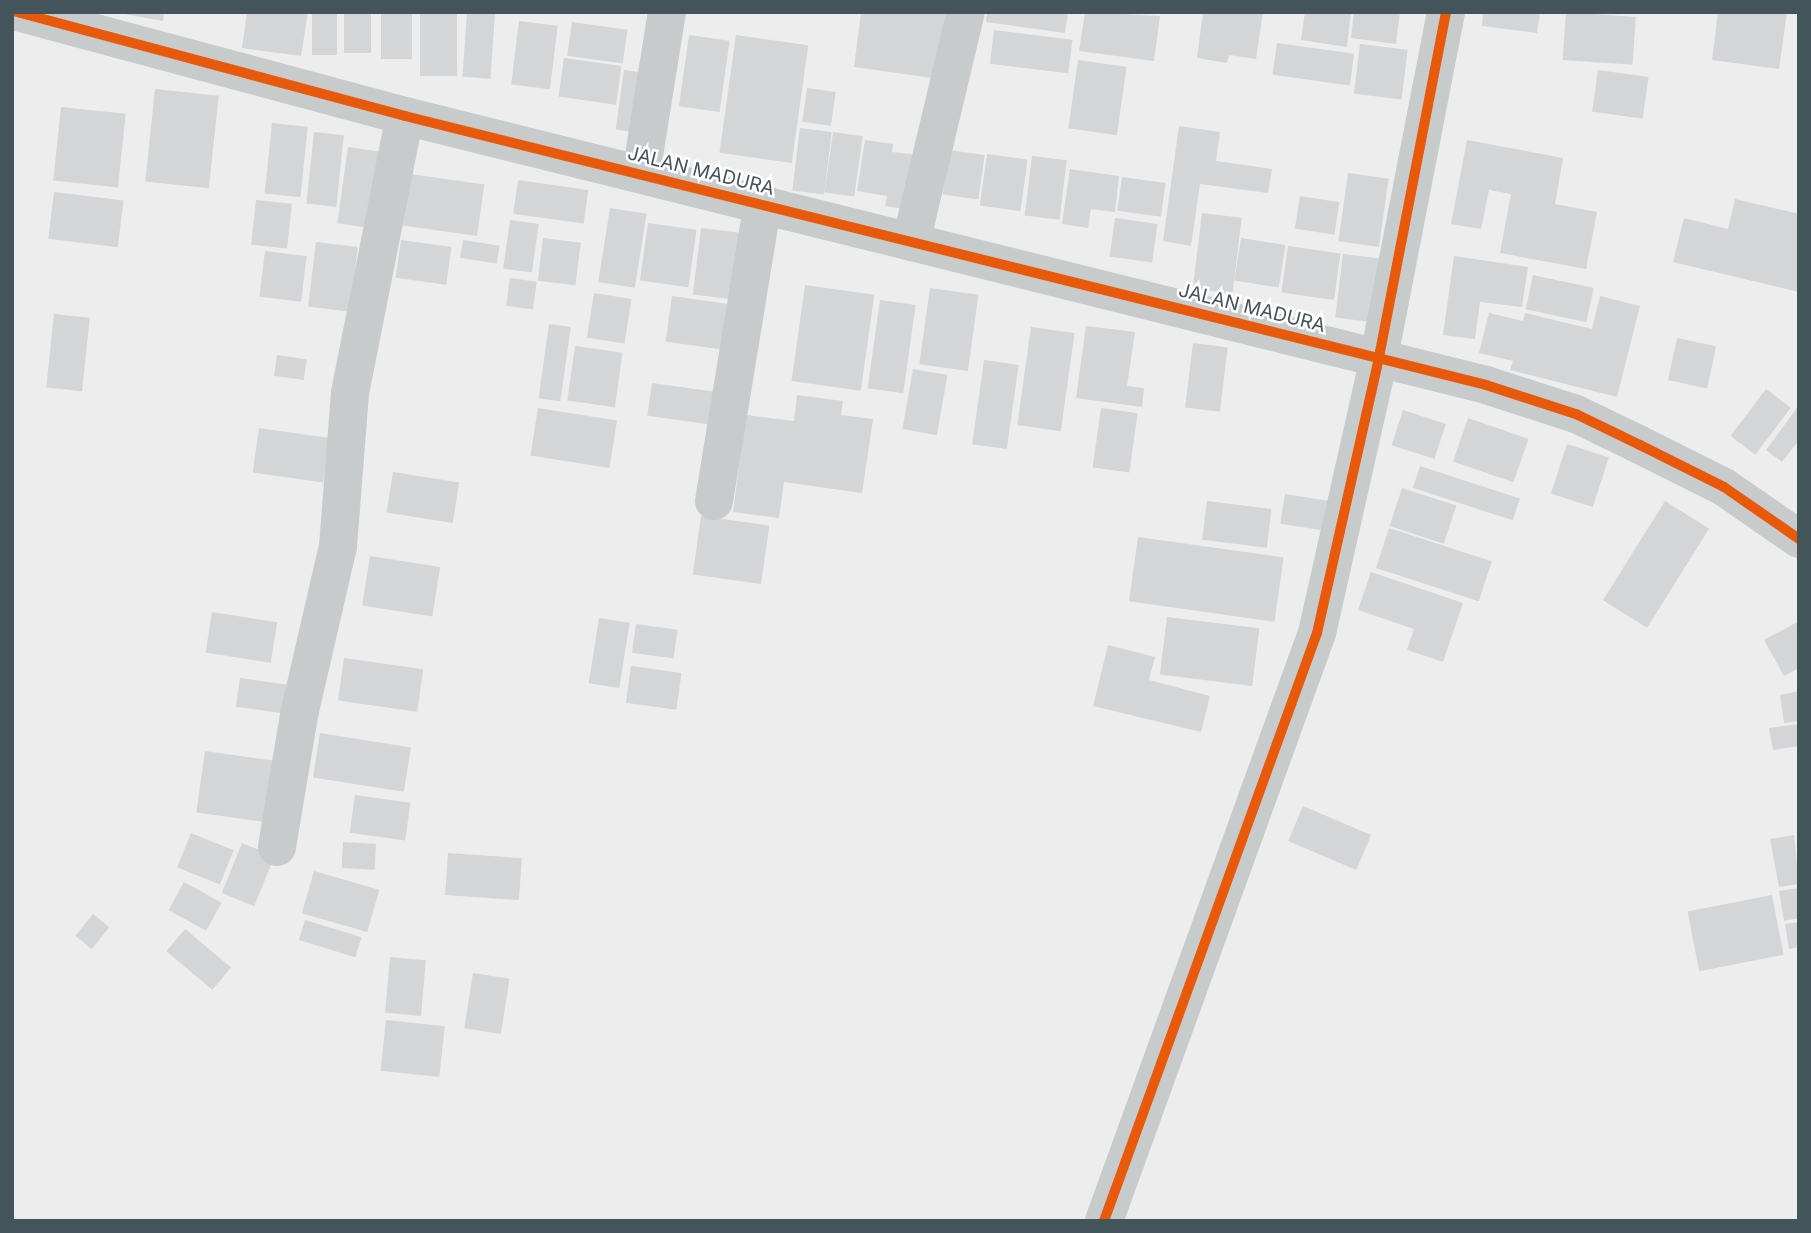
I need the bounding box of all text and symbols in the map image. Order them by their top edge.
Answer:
street label: JALAN MADURA [625,142,777,200]
street label: JALAN MADURA [1176,279,1328,337]

